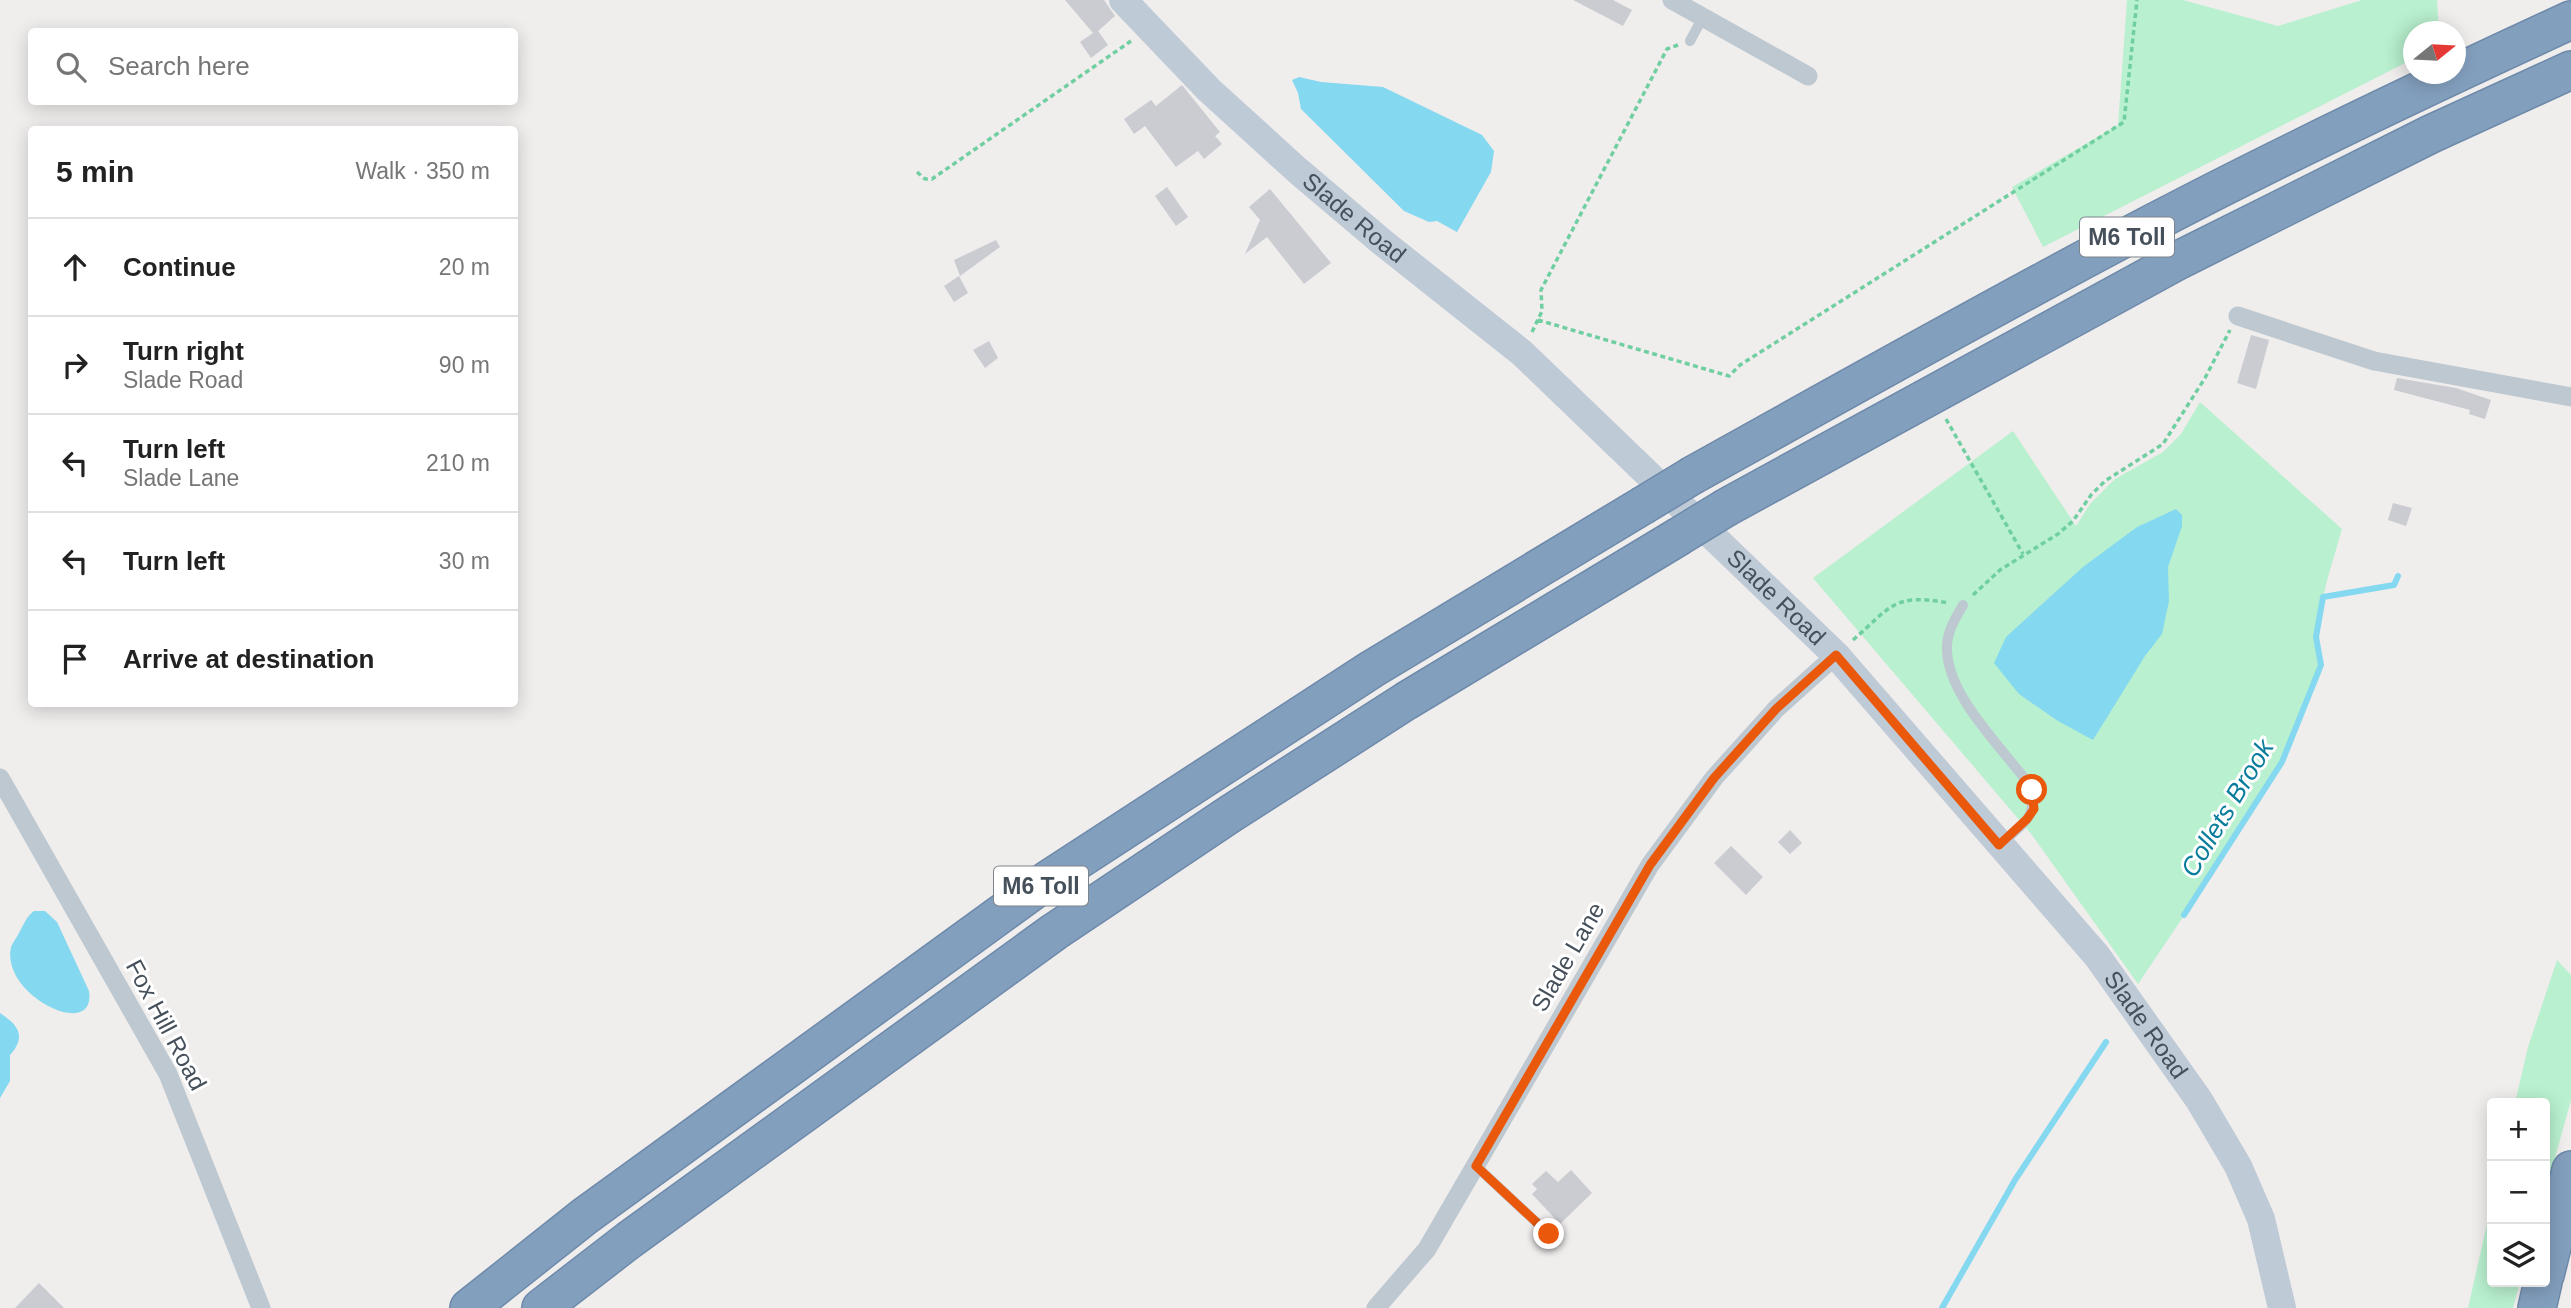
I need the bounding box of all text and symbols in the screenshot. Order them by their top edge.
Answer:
north arrow [2403,21,2466,84]
search box [28,28,518,105]
icon: search [52,48,90,86]
text: Search here [108,51,250,81]
text: 5 min [56,155,134,188]
text: Walk · 350 m [355,158,490,184]
street label: Slade Road [1298,167,1411,268]
road number: M6 Toll [2080,218,2174,256]
icon: ahead [56,248,94,286]
text: Continue [123,252,236,282]
text: 20 m [439,254,490,280]
text: Turn right [123,336,244,366]
icon: right [56,346,94,384]
text: 90 m [439,352,490,378]
text: Slade Road [123,367,243,393]
text: Turn left [123,434,225,464]
icon: left [56,444,94,482]
text: 210 m [426,450,490,476]
text: Slade Lane [123,465,239,491]
icon: left [56,542,94,580]
street label: Slade Road [1722,544,1831,650]
text: Turn left [123,546,225,576]
text: 30 m [439,548,490,574]
icon: arrive [56,640,94,678]
text: Arrive at destination [123,644,374,674]
water label: Collets Brook [2174,732,2281,882]
route start [2016,774,2047,805]
road number: M6 Toll [994,866,1088,906]
street label: Slade Lane [1526,897,1610,1016]
street label: Fox Hill Road [121,955,212,1095]
street label: Slade Road [2099,966,2194,1084]
map controls [2487,1098,2550,1287]
button: + [2487,1098,2550,1161]
button: − [2487,1161,2550,1224]
route end [1533,1218,1564,1249]
button: layers [2487,1224,2550,1287]

